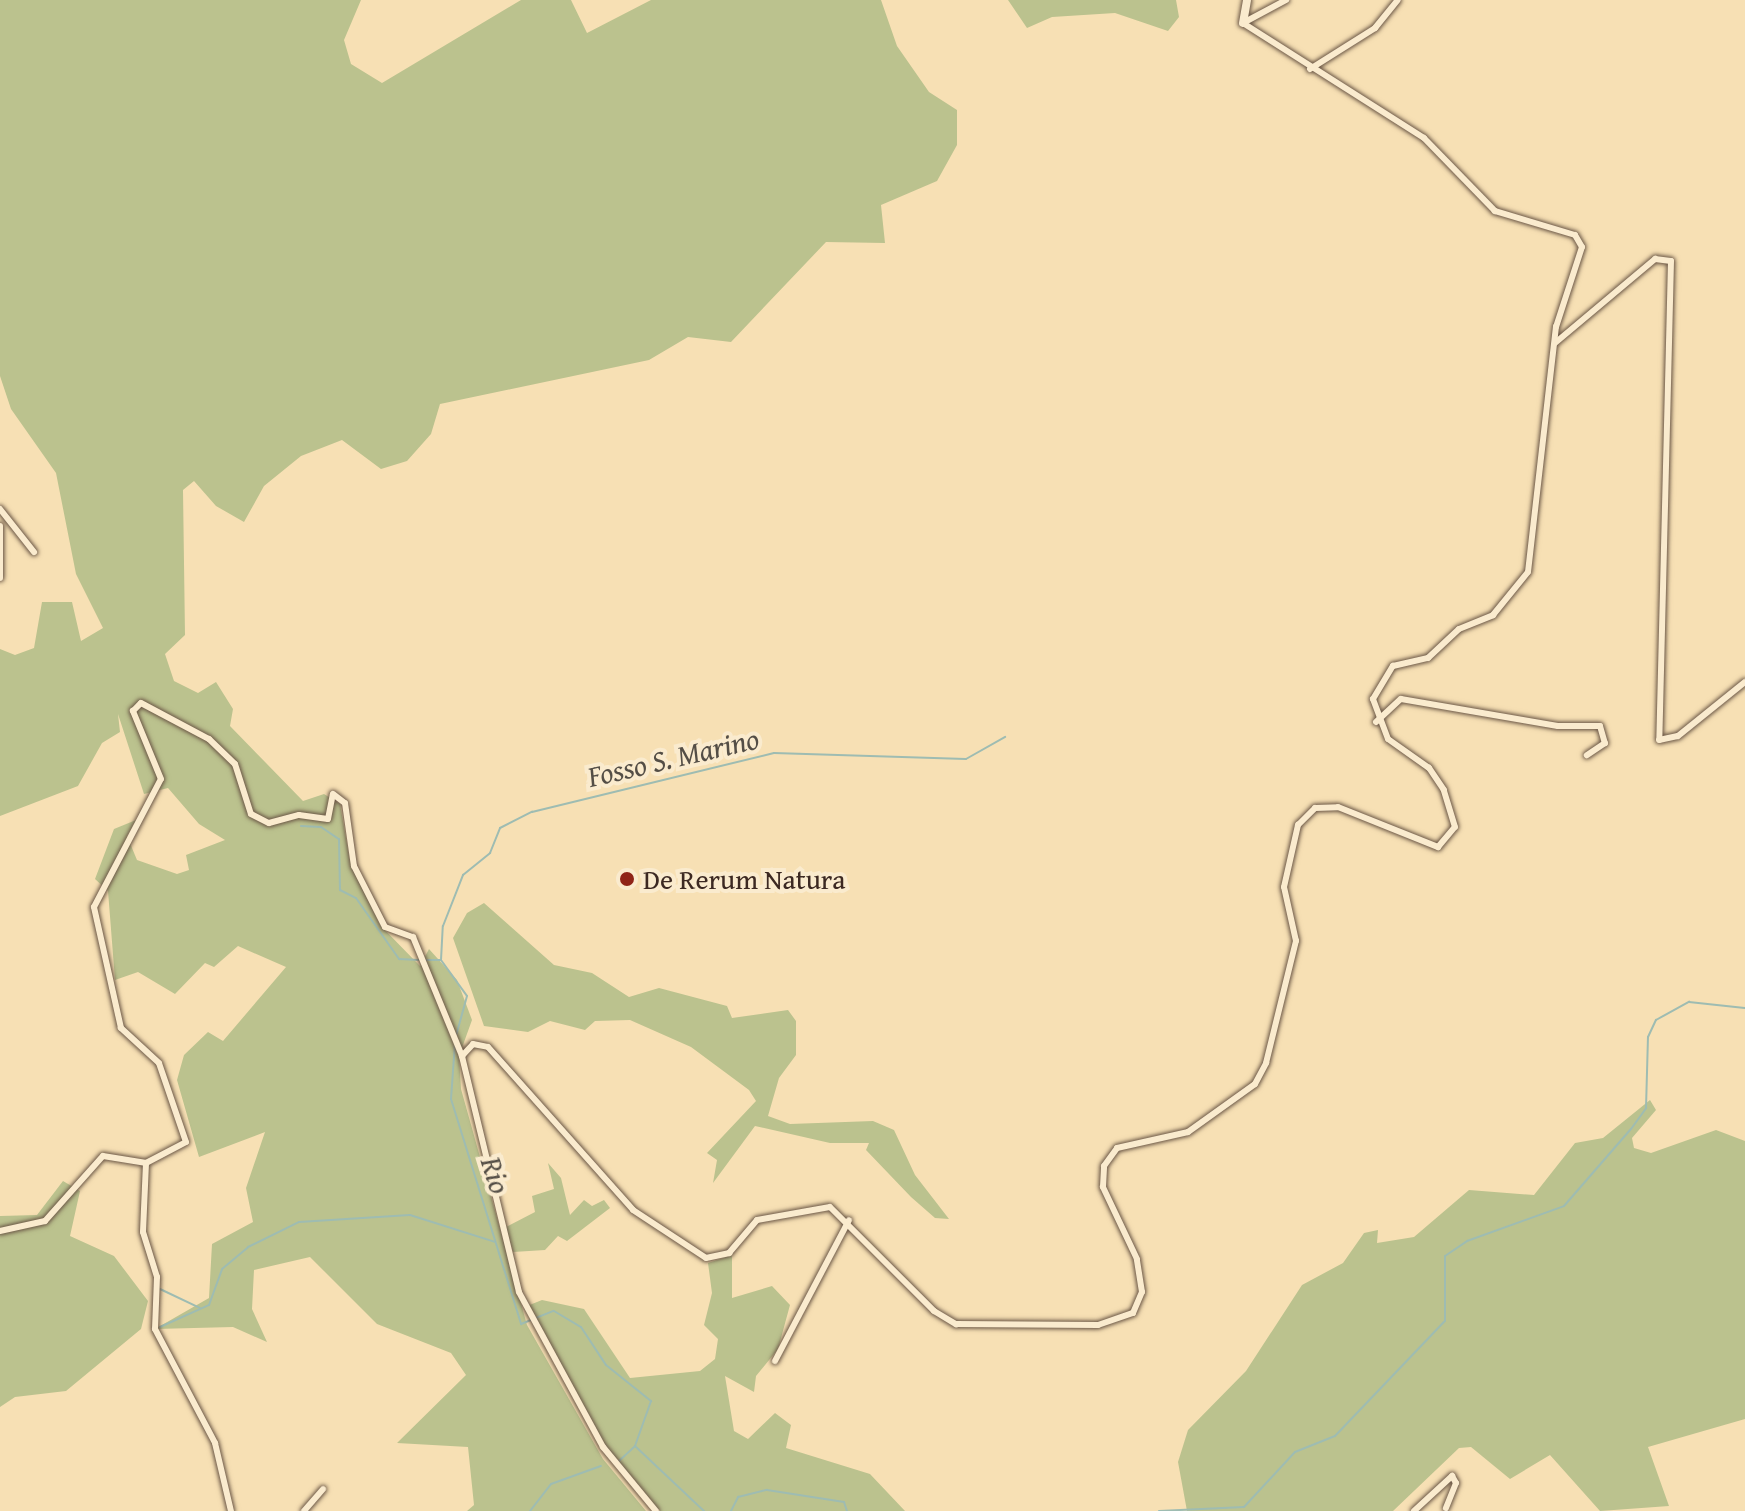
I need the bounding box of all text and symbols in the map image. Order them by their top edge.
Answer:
water label: Fosso S. Marino [584,720,762,794]
place label: De Rerum Natura [643,862,845,896]
marker: De Rerum Natura [618,870,636,888]
water label: Rio [473,1152,519,1198]

